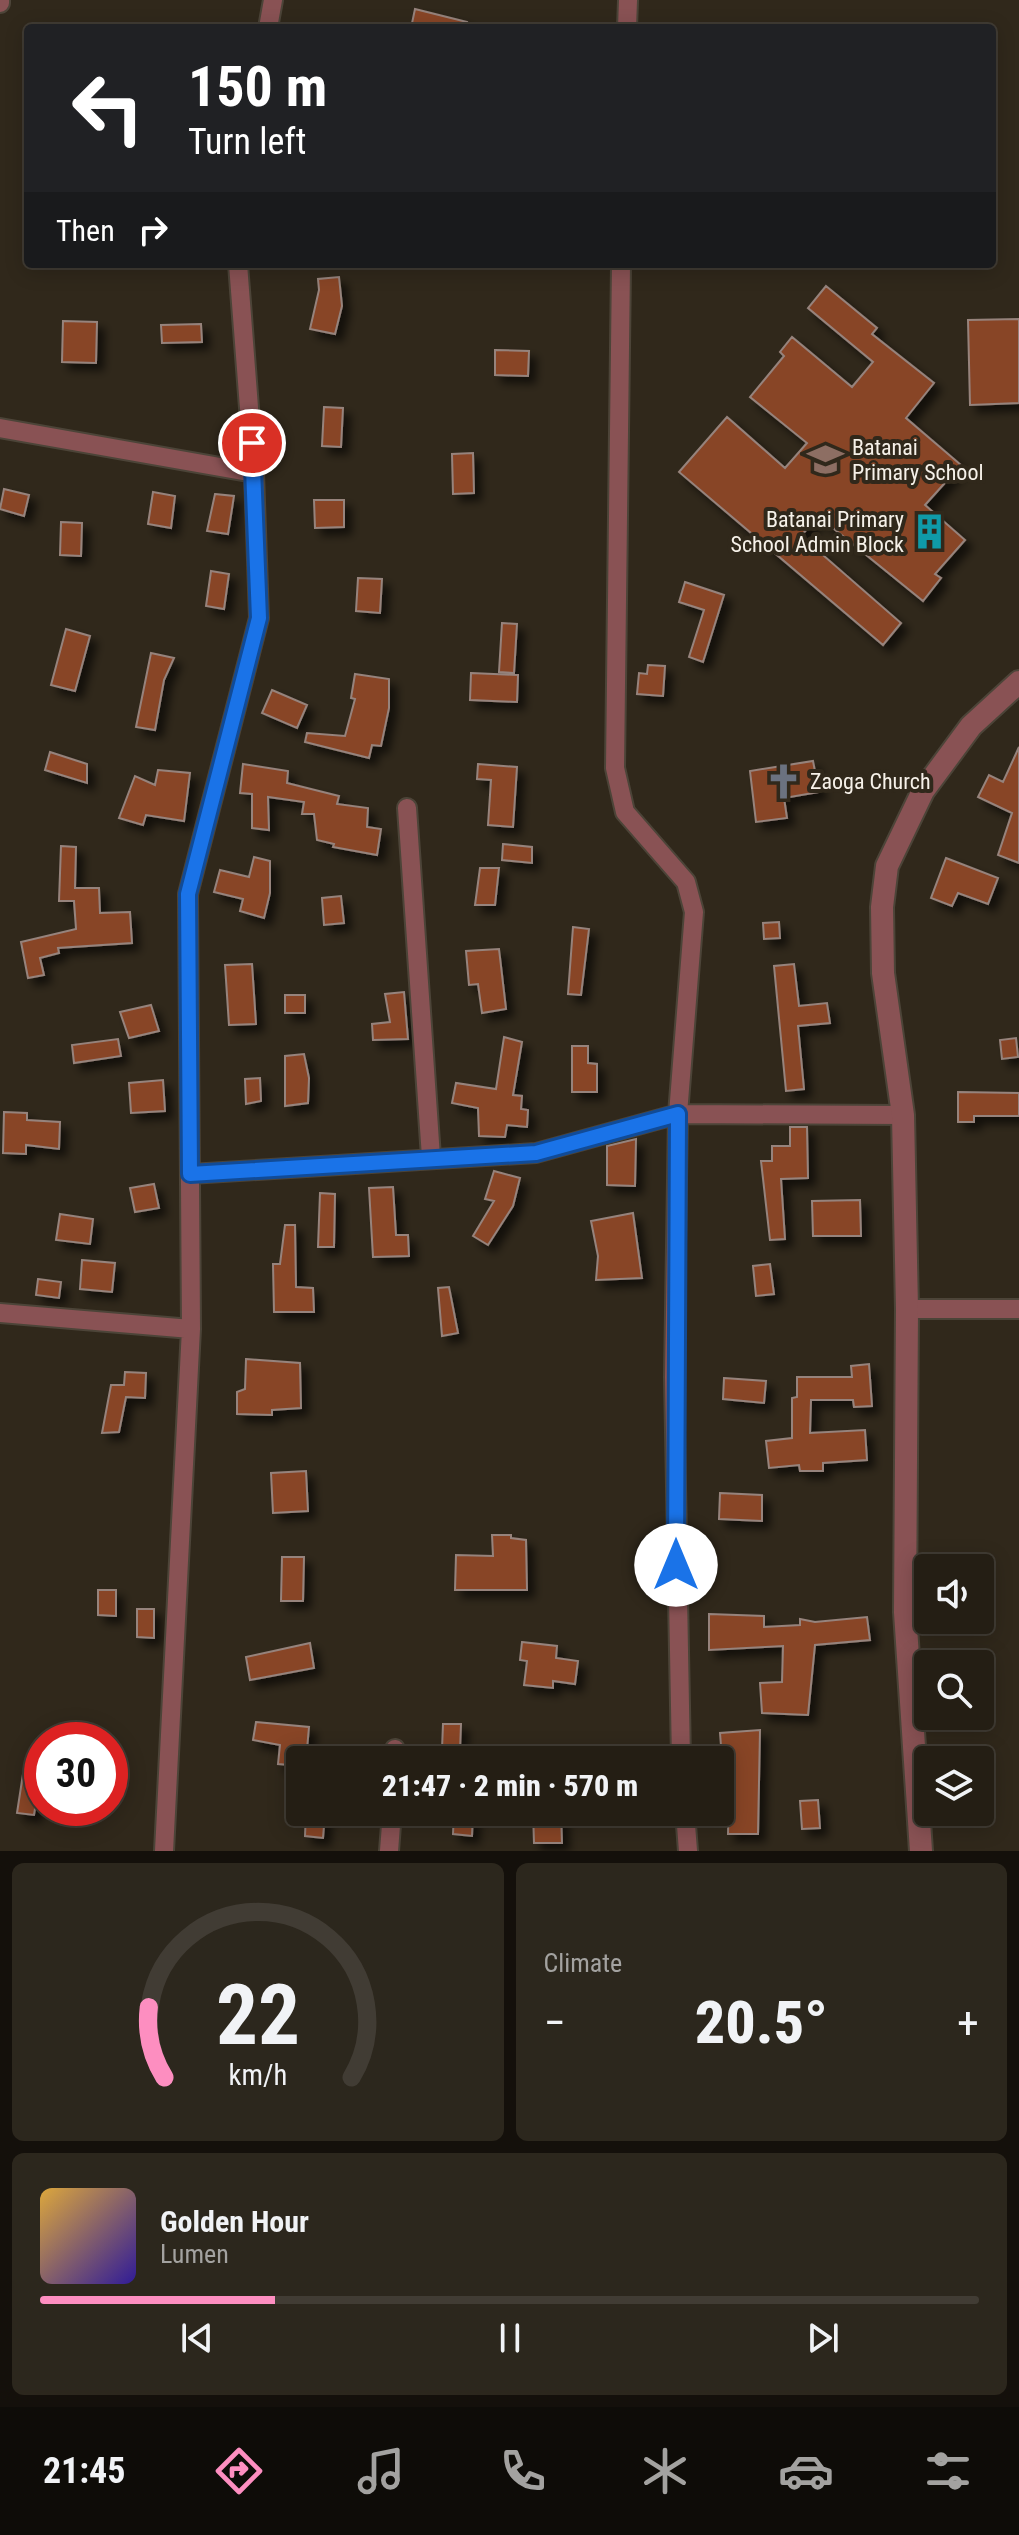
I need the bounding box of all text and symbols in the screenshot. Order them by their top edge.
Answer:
text: 150 m [188,54,327,120]
icon: left [56,56,160,160]
text: Turn left [188,121,306,163]
icon: right [131,208,175,252]
text: Then [56,213,115,248]
pin [218,409,286,477]
icon: arrive [230,421,274,465]
place label: Batanai Primary School [852,435,983,485]
school or university icon: Batanai Primary School [807,441,845,479]
place label: Batanai Primary School Admin Block [731,507,904,557]
building icon: Batanai Primary School Admin Block [911,513,949,551]
church icon: Zaoga Church [765,762,803,800]
place label: Zaoga Church [810,769,931,794]
position arrow [634,1523,718,1607]
map controls [914,1554,994,1826]
button: sound [914,1554,994,1634]
button: search [914,1650,994,1730]
speed limit sign: 30 [24,1722,128,1826]
button: layers [914,1746,994,1826]
text: 21:47 · 2 min · 570 m [382,1768,638,1803]
text: Climate [544,1948,622,1978]
text: 22 [216,1967,300,2064]
text: 20.5° [695,1987,828,2058]
text: − [544,1997,566,2049]
text: + [957,1997,979,2049]
text: km/h [228,2058,287,2092]
text: Golden Hour [160,2204,309,2239]
text: Lumen [160,2239,229,2269]
icon: previous [175,2316,219,2360]
icon: pause [488,2316,532,2360]
icon: next [801,2316,845,2360]
icon: directions [211,2443,267,2499]
icon: music [353,2443,409,2499]
icon: phone [495,2443,551,2499]
icon: climate [637,2443,693,2499]
icon: car [778,2443,834,2499]
icon: filters [920,2443,976,2499]
text: 21:45 [43,2450,126,2492]

